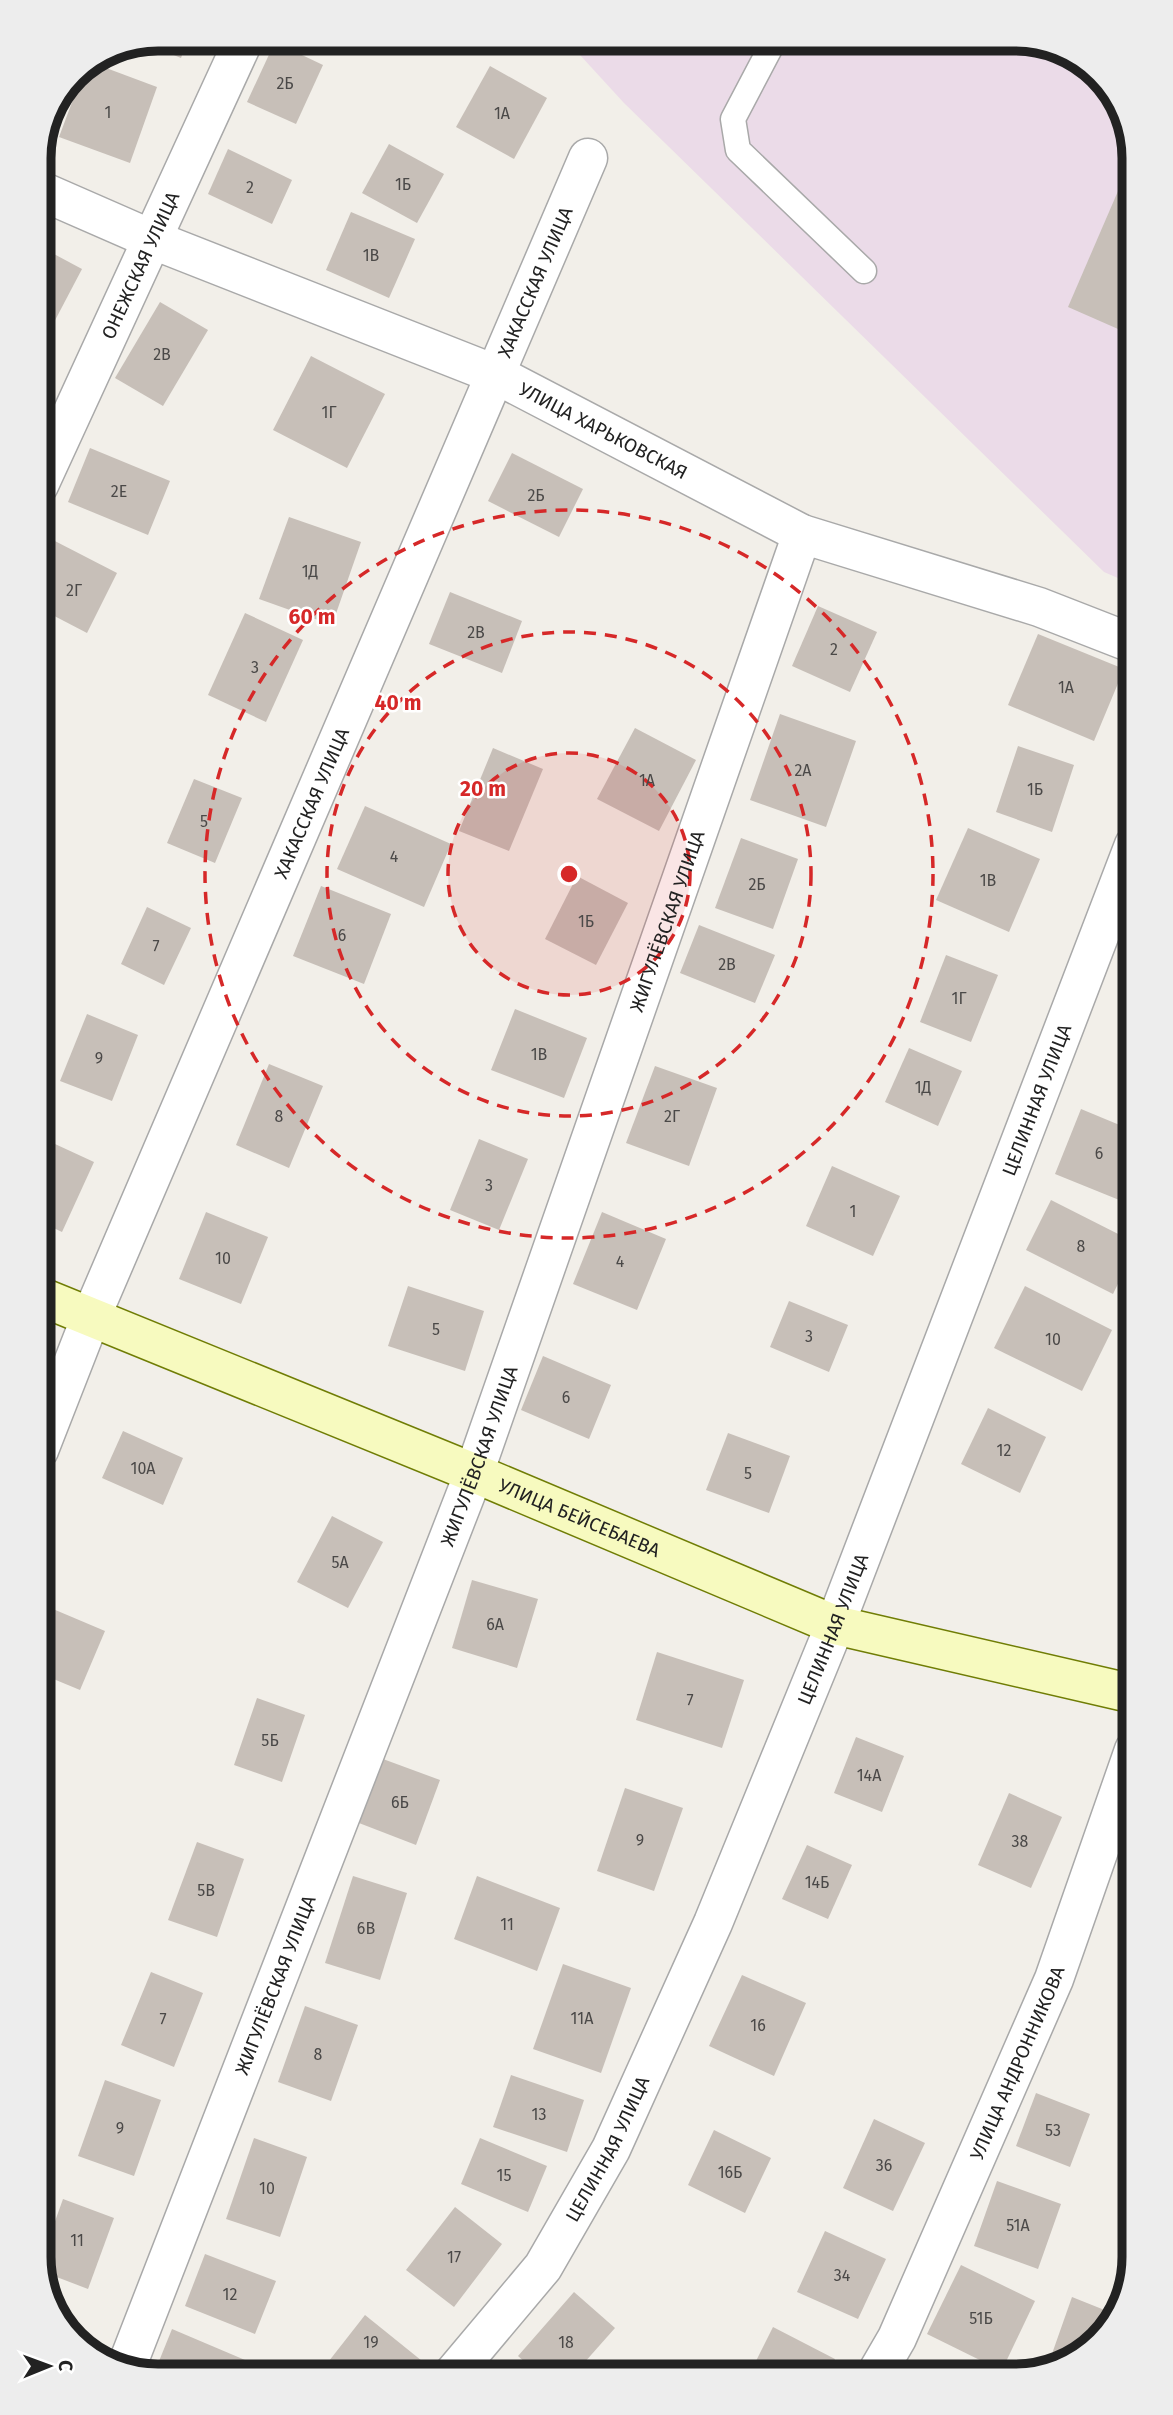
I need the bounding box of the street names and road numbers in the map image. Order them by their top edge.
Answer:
street label: ОНЕЖСКАЯ УЛИЦА [96,188,184,343]
street label: ХАКАССКАЯ УЛИЦА [492,203,577,361]
street label: УЛИЦА ХАРЬКОВСКАЯ [515,377,692,484]
street label: ХАКАССКАЯ УЛИЦА [269,724,354,882]
street label: ЖИГУЛЁВСКАЯ УЛИЦА [625,827,709,1015]
street label: ЦЕЛИННАЯ УЛИЦА [997,1021,1076,1179]
street label: ЖИГУЛЁВСКАЯ УЛИЦА [435,1362,522,1549]
street label: УЛИЦА БЕЙСЕБАЕВА [495,1473,664,1562]
street label: ЦЕЛИННАЯ УЛИЦА [792,1550,873,1708]
street label: ЖИГУЛЁВСКАЯ УЛИЦА [230,1892,320,2078]
street label: УЛИЦА АНДРОННИКОВА [965,1963,1069,2163]
street label: ЦЕЛИННАЯ УЛИЦА [560,2072,654,2226]

